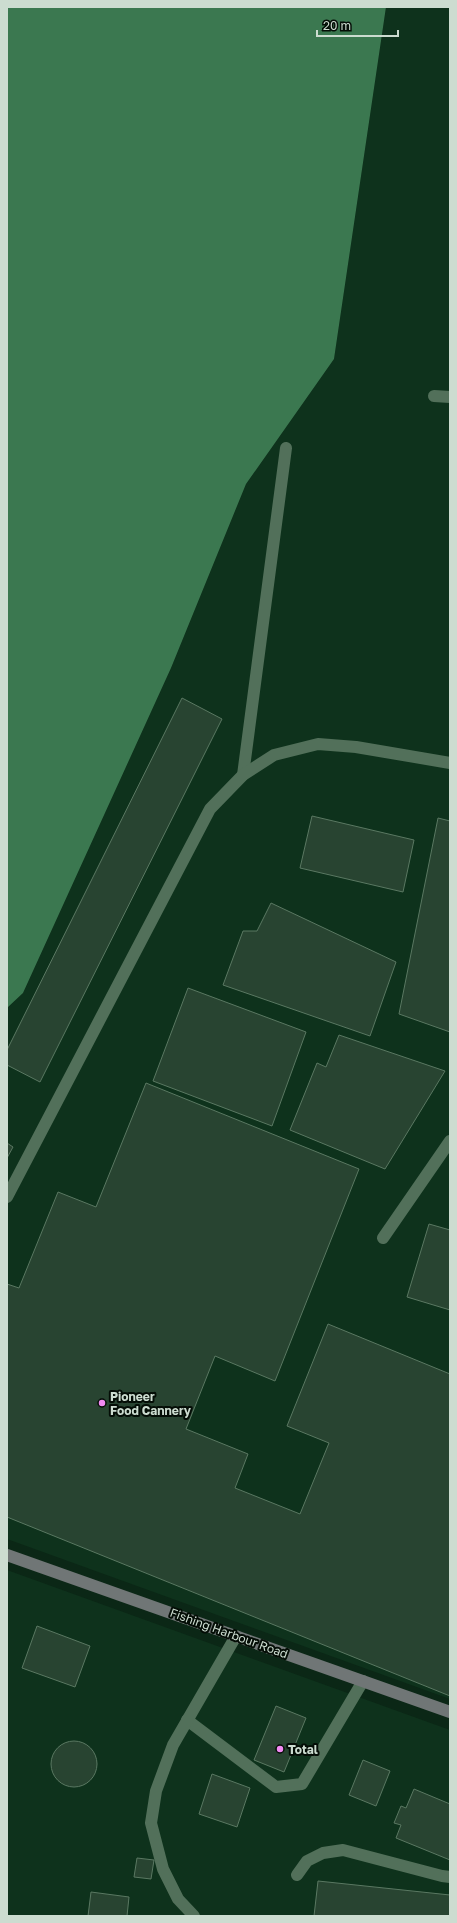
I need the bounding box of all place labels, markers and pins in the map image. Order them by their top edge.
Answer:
place label: Pioneer Food Cannery [110,1389,192,1418]
marker: Pioneer Food Cannery [97,1398,107,1408]
place label: Total [288,1742,318,1757]
marker: Total [275,1744,285,1754]

